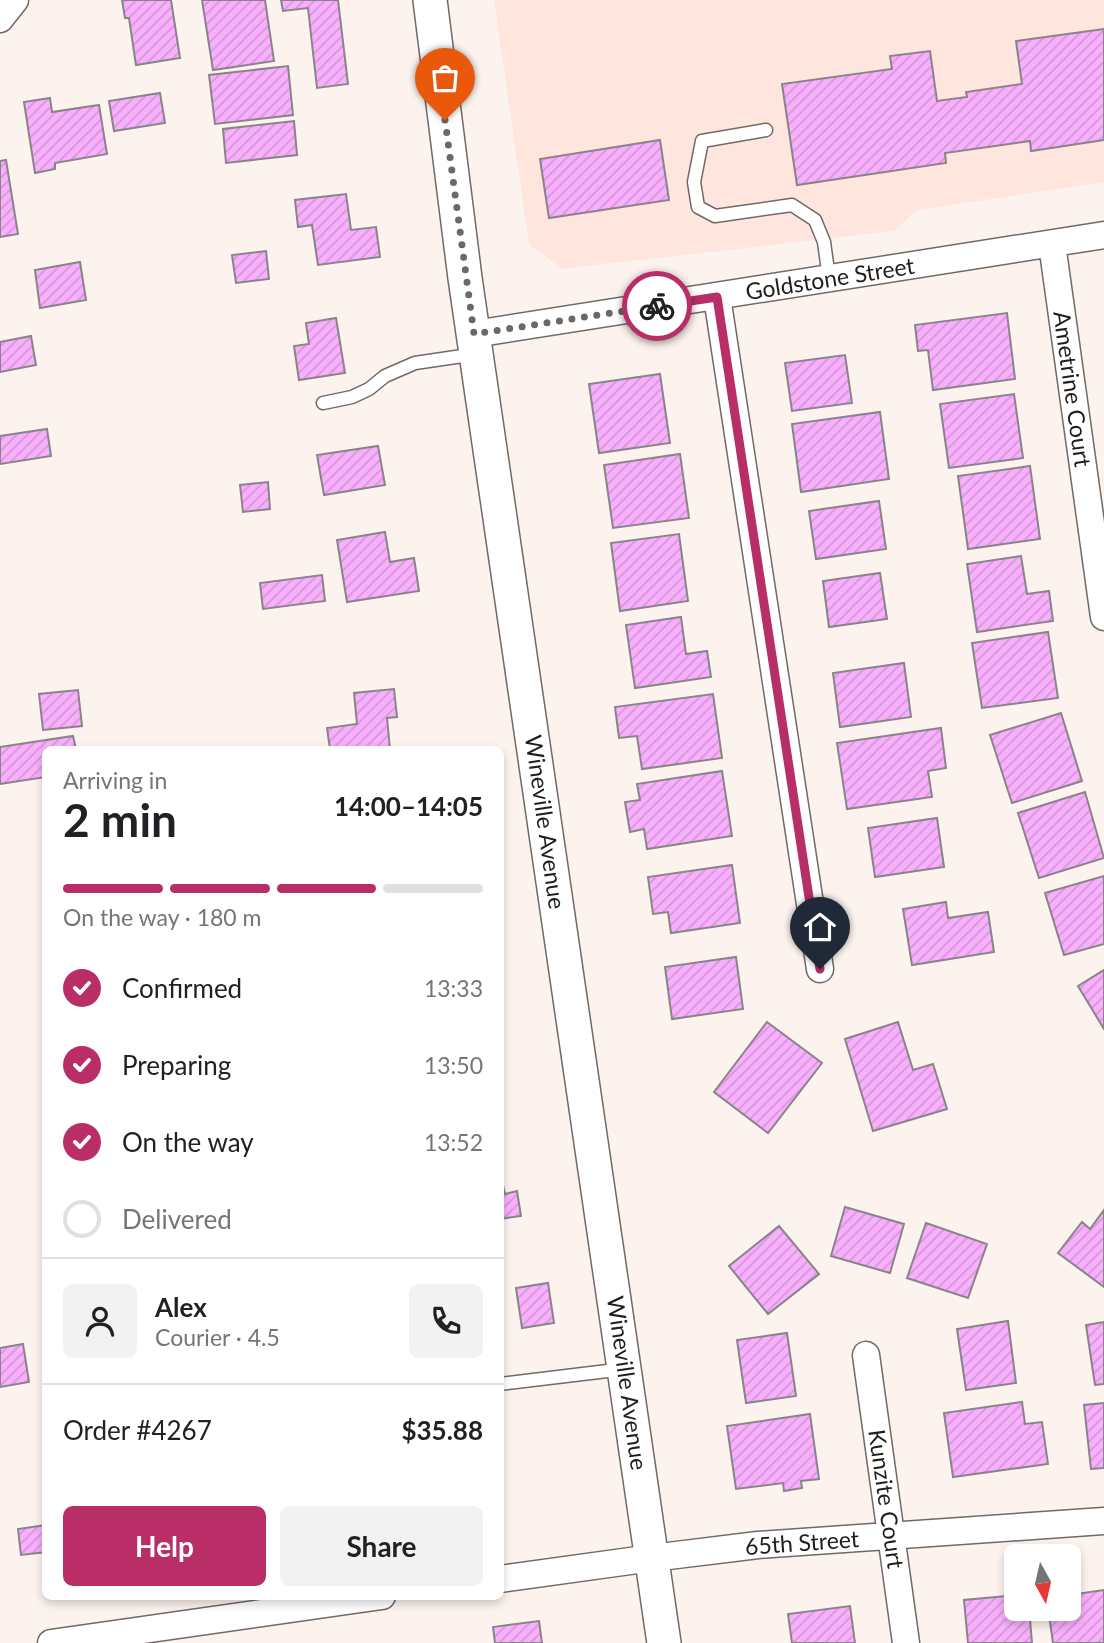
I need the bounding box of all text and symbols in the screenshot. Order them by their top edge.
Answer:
pin [415,48,475,120]
icon: bag [426,59,464,97]
street label: Goldstone Street [743,251,917,305]
courier [622,271,692,341]
icon: bike [638,287,676,325]
street label: Ametrine Court [1048,309,1098,469]
street label: Wineville Avenue [520,733,572,911]
text: Arriving in [63,766,167,794]
text: 14:00–14:05 [334,790,483,822]
text: 2 min [63,792,177,847]
pin [790,897,850,969]
text: On the way · 180 m [63,903,262,931]
icon: home [801,908,839,946]
icon: check [63,969,101,1007]
text: Confirmed [122,972,242,1004]
text: 13:33 [424,974,483,1002]
icon: check [63,1046,101,1084]
text: Preparing [122,1049,231,1081]
text: 13:50 [424,1051,483,1079]
icon: check [63,1123,101,1161]
text: On the way [122,1126,254,1158]
text: 13:52 [424,1128,483,1156]
text: Delivered [122,1203,232,1235]
button: person [63,1284,137,1358]
button: phone [409,1284,483,1358]
text: Alex [155,1291,207,1323]
street label: Wineville Avenue [602,1294,654,1472]
text: Courier · 4.5 [155,1323,280,1351]
text: Order #4267 [63,1414,212,1446]
text: $35.88 [401,1414,483,1446]
street label: Kunzite Court [863,1428,911,1571]
button: Help [63,1506,266,1586]
button: Share [280,1506,483,1586]
street label: 65th Street [744,1524,861,1560]
north arrow [1004,1544,1082,1620]
map controls [1004,1544,1081,1621]

